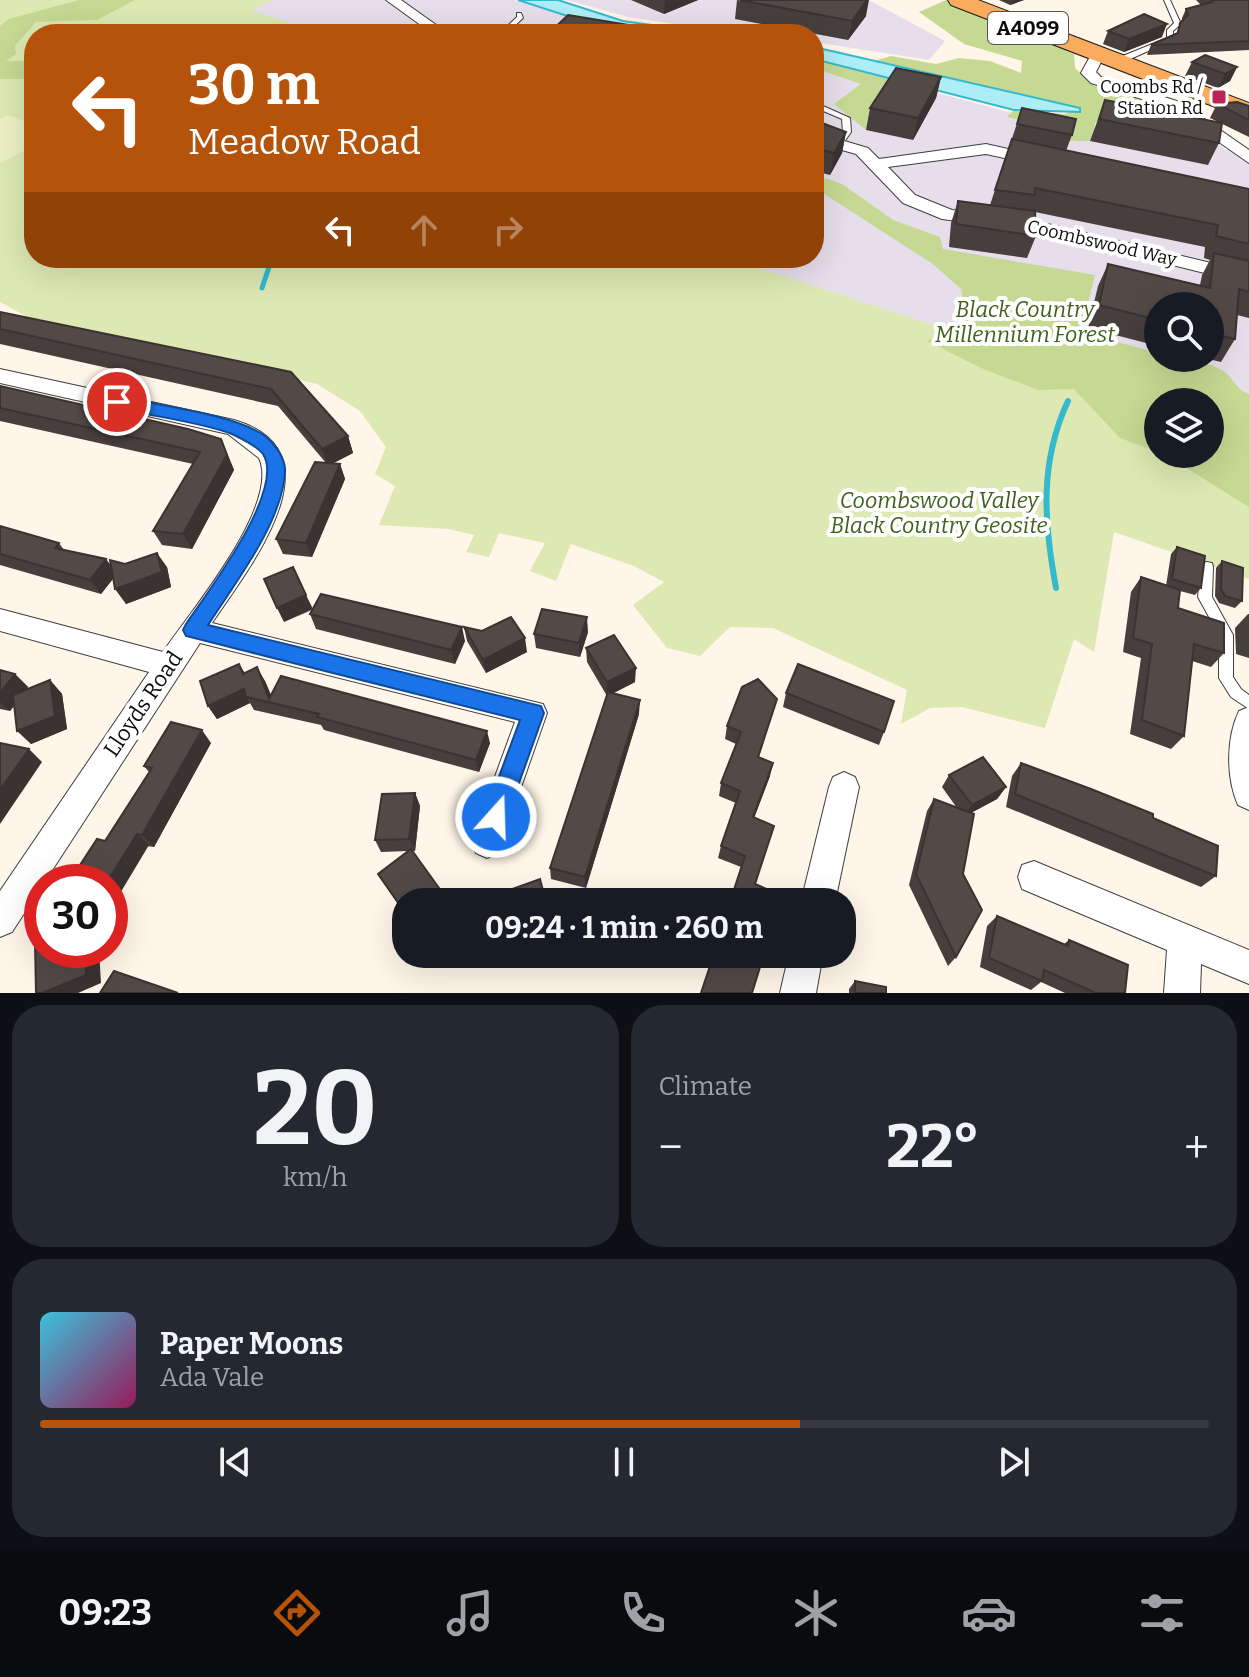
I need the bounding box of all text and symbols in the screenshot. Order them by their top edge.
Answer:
road number: A4099 [988,12,1068,44]
text: 30 m [188,52,319,119]
icon: left [56,56,160,160]
place label: Coombs Rd / Station Rd [1100,76,1203,119]
marker: Coombs Rd / Station Rd [1210,88,1228,106]
text: Meadow Road [188,120,421,164]
icon: left [318,208,362,252]
icon: ahead [402,208,446,252]
icon: right [486,208,530,252]
street label: Coombswood Way [1025,215,1179,271]
map controls [1144,292,1224,468]
button: search [1144,292,1224,372]
park label: Black Country Millennium Forest [935,296,1115,348]
pin [83,368,151,436]
icon: arrive [95,380,139,424]
button: layers [1144,388,1224,468]
park label: Coombswood Valley Black Country Geosite [830,487,1048,539]
street label: Lloyds Road [98,646,188,762]
position arrow [454,775,538,859]
speed limit sign: 30 [24,864,128,968]
text: 09:24 · 1 min · 260 m [485,910,763,946]
text: 20 [253,1047,378,1172]
text: Climate [659,1071,752,1102]
text: 22° [886,1111,980,1183]
text: − [659,1121,683,1174]
text: + [1184,1121,1209,1174]
text: km/h [283,1162,347,1193]
text: Paper Moons [160,1326,343,1362]
text: Ada Vale [160,1362,264,1393]
icon: previous [213,1440,257,1484]
icon: pause [602,1440,646,1484]
icon: next [992,1440,1036,1484]
icon: directions [269,1585,325,1641]
icon: music [442,1585,498,1641]
icon: phone [615,1585,671,1641]
icon: climate [788,1585,844,1641]
icon: car [961,1585,1017,1641]
icon: filters [1134,1585,1190,1641]
text: 09:23 [59,1591,152,1635]

